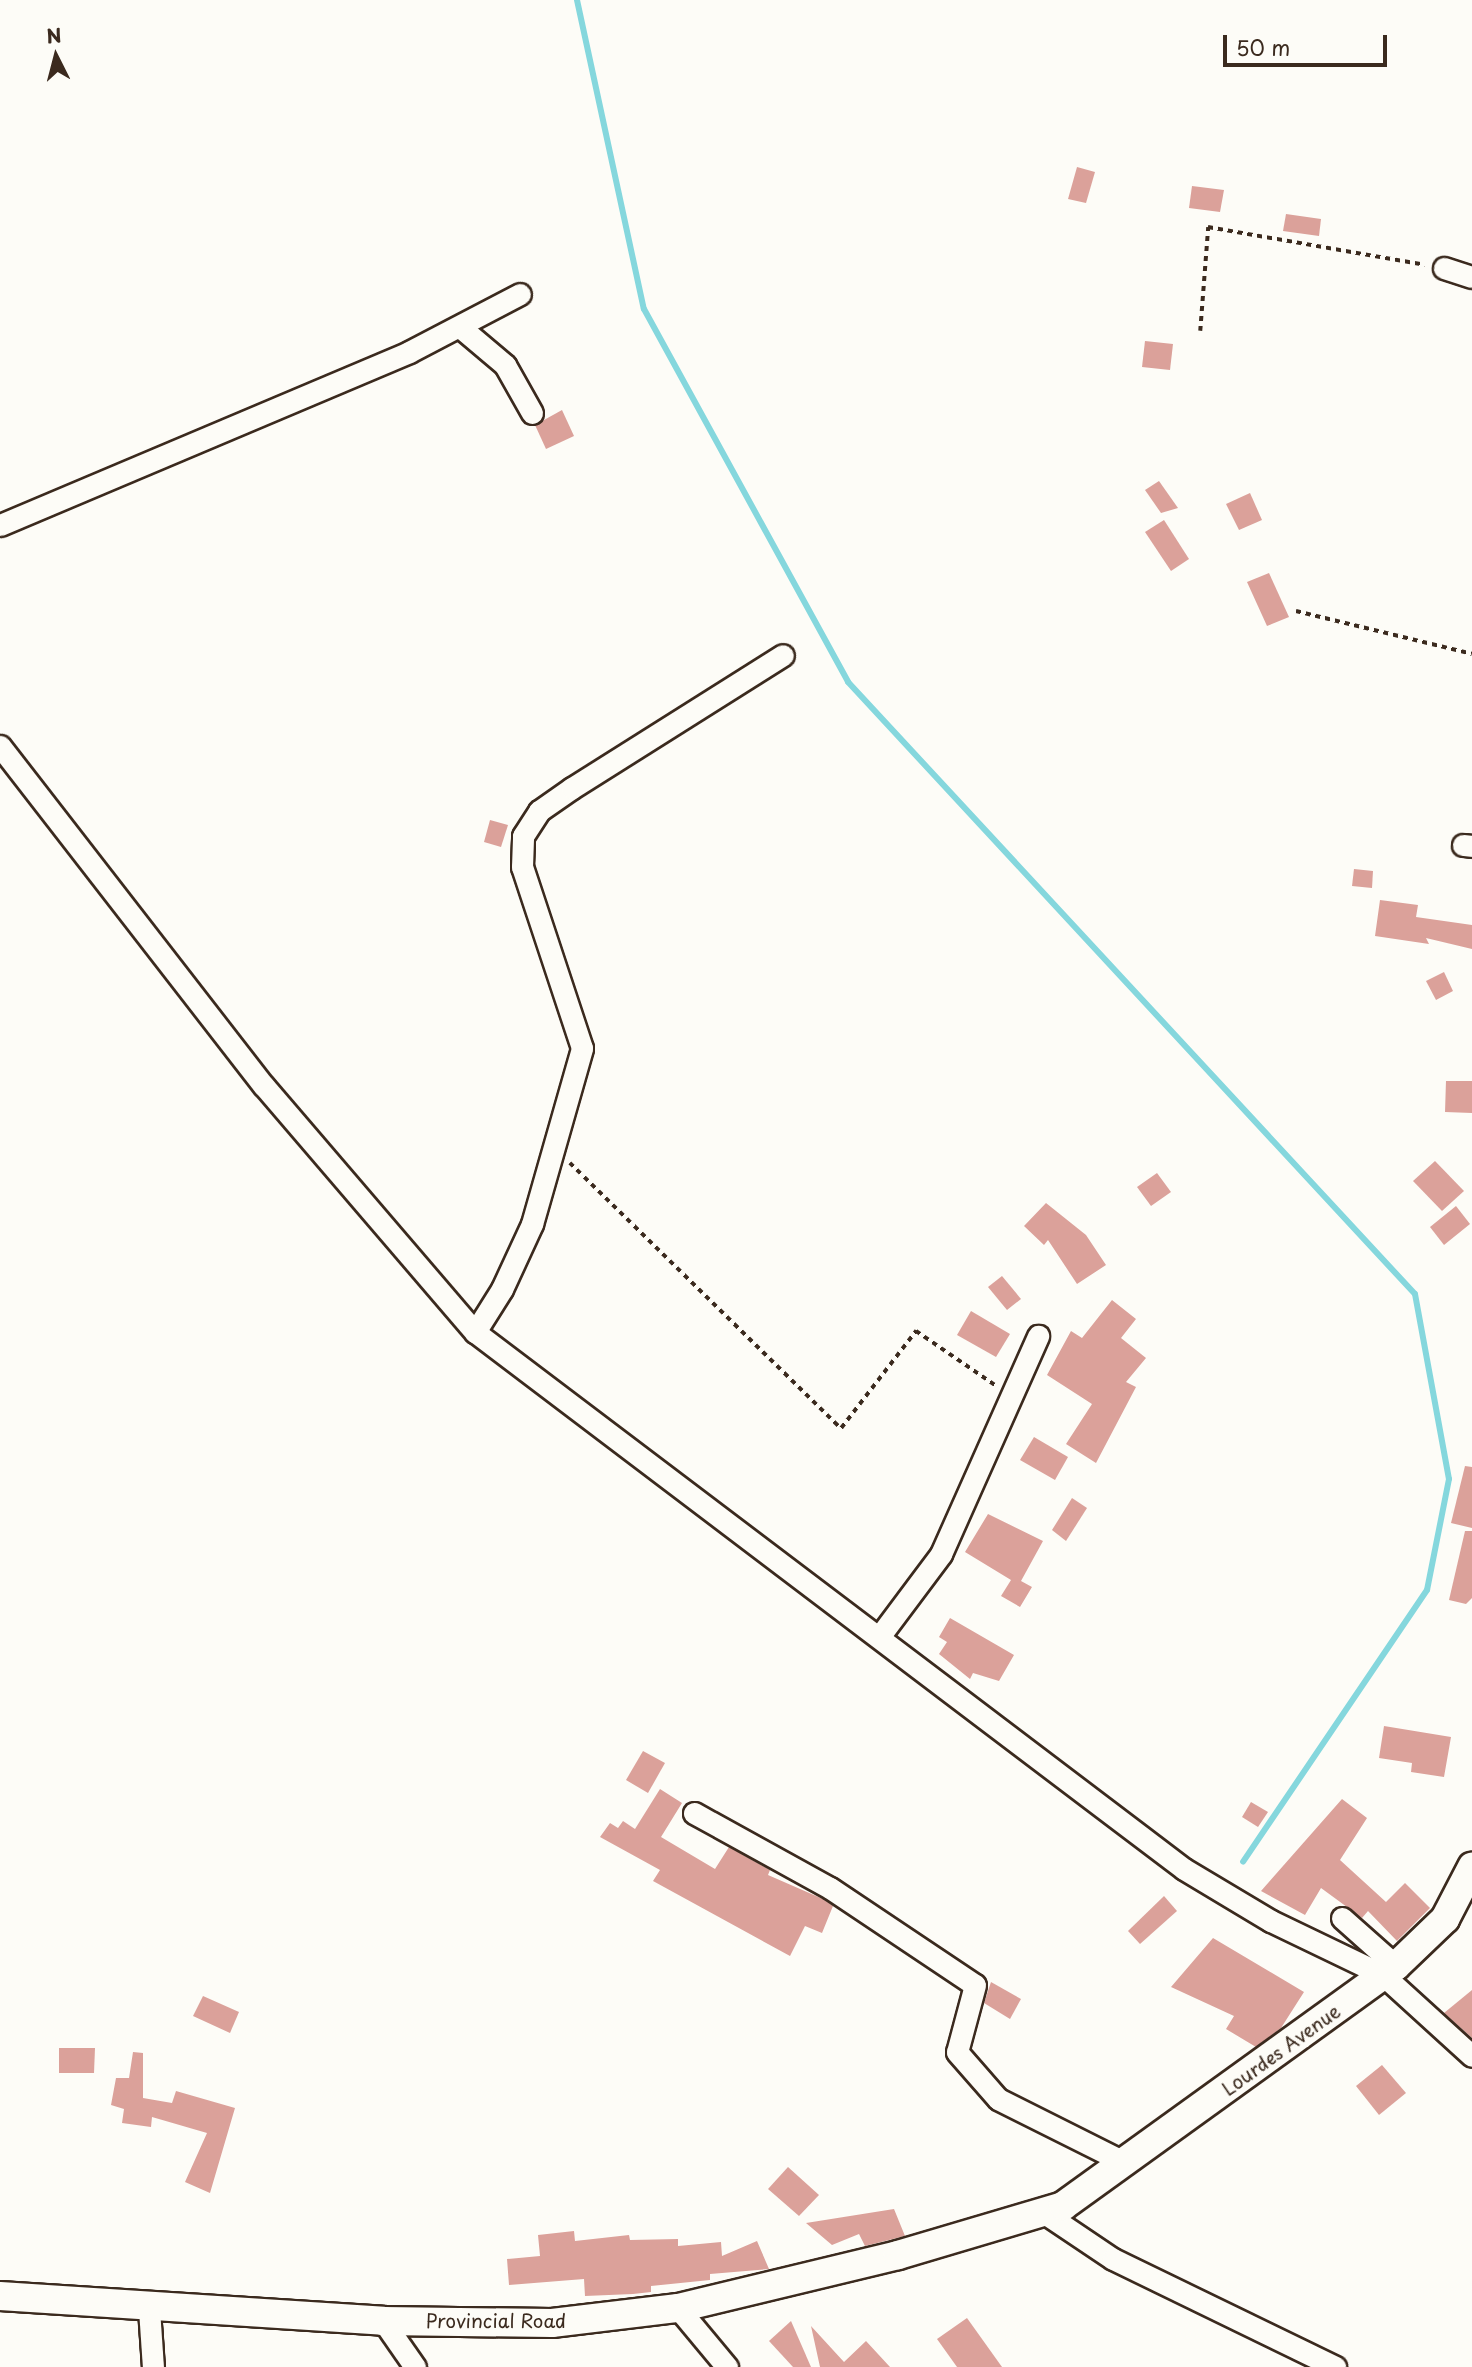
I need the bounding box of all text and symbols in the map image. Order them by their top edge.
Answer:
text: N [45,20,63,50]
north arrow [21,21,91,91]
scale bar [1227,21,1392,65]
text: 50 m [1236,31,1290,63]
street label: Lourdes Avenue [1217,1999,1345,2101]
street label: Provincial Road [425,2310,567,2332]

